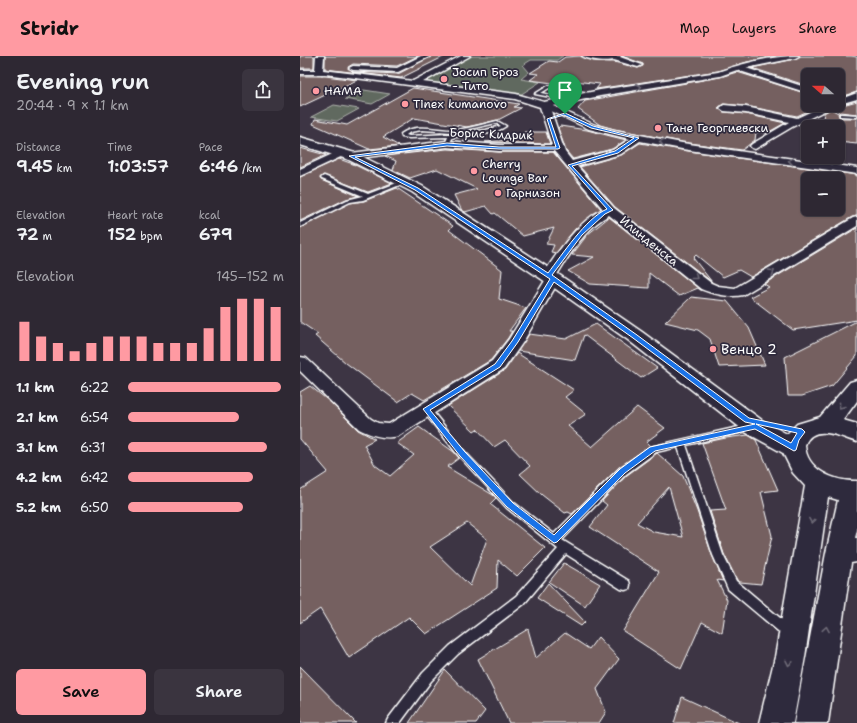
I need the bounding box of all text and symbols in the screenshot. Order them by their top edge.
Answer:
text: Stridr [20,16,79,41]
text: Map [680,19,710,37]
text: Layers [732,19,776,37]
text: Share [798,19,837,37]
place label: Јосип Броз - Тито [452,64,519,94]
text: Evening run [16,67,149,96]
north arrow [801,68,845,112]
map controls [801,68,845,216]
button: share [242,69,284,111]
pin [548,73,582,114]
marker: Јосип Броз - Тито [439,74,449,84]
icon: arrive [554,79,576,101]
place label: НАМА [324,83,362,99]
one-way arrow [636,83,642,92]
marker: НАМА [311,86,321,96]
place label: Tinex kumanovo [413,96,507,112]
text: 20:44 · 9 × 1.1 km [16,97,129,114]
marker: Tinex kumanovo [400,99,410,109]
place label: Тане Георгиевски [666,120,769,136]
button: + [801,120,845,164]
marker: Тане Георгиевски [653,123,663,133]
street label: Борис Кидриќ [449,125,534,143]
one-way arrow [659,139,665,147]
text: Distance [16,140,61,155]
text: Time [107,140,133,155]
text: Pace [199,140,223,155]
text: 9.45 [16,155,53,177]
text: 1:03:57 [107,155,169,177]
text: 6:46 [199,155,238,177]
place label: Cherry Lounge Bar [482,156,548,186]
one-way arrow [788,157,794,166]
text: km [53,161,72,176]
text: /km [238,161,262,176]
marker: Cherry Lounge Bar [469,166,479,176]
button: − [801,172,845,216]
place label: Гарнизон [506,185,560,201]
marker: Гарнизон [493,188,503,198]
text: Elevation [16,208,65,223]
text: Heart rate [107,208,163,223]
text: kcal [199,208,220,223]
street label: Илинденска [616,213,682,270]
text: 72 [16,223,39,245]
text: 152 [107,223,137,245]
text: 679 [199,223,233,245]
text: m [39,229,52,244]
text: bpm [137,229,162,244]
text: Elevation [16,268,74,285]
text: 145–152 m [216,268,284,285]
one-way arrow [768,270,775,277]
one-way arrow [690,273,697,280]
place label: Венцо 2 [721,340,777,358]
marker: Венцо 2 [708,344,718,354]
text: 1.1 km [16,379,54,396]
text: 6:22 [80,379,109,396]
one-way arrow [839,401,846,408]
text: 2.1 km [16,409,58,426]
text: 6:54 [80,409,109,426]
text: 3.1 km [16,439,58,456]
text: 6:31 [80,439,105,456]
text: 4.2 km [16,469,62,486]
text: 6:42 [80,469,109,486]
text: 5.2 km [16,499,61,516]
text: 6:50 [80,499,109,516]
one-way arrow [808,518,817,524]
one-way arrow [822,626,830,632]
one-way arrow [785,660,793,666]
button: Save [16,669,146,715]
button: Share [154,669,284,715]

